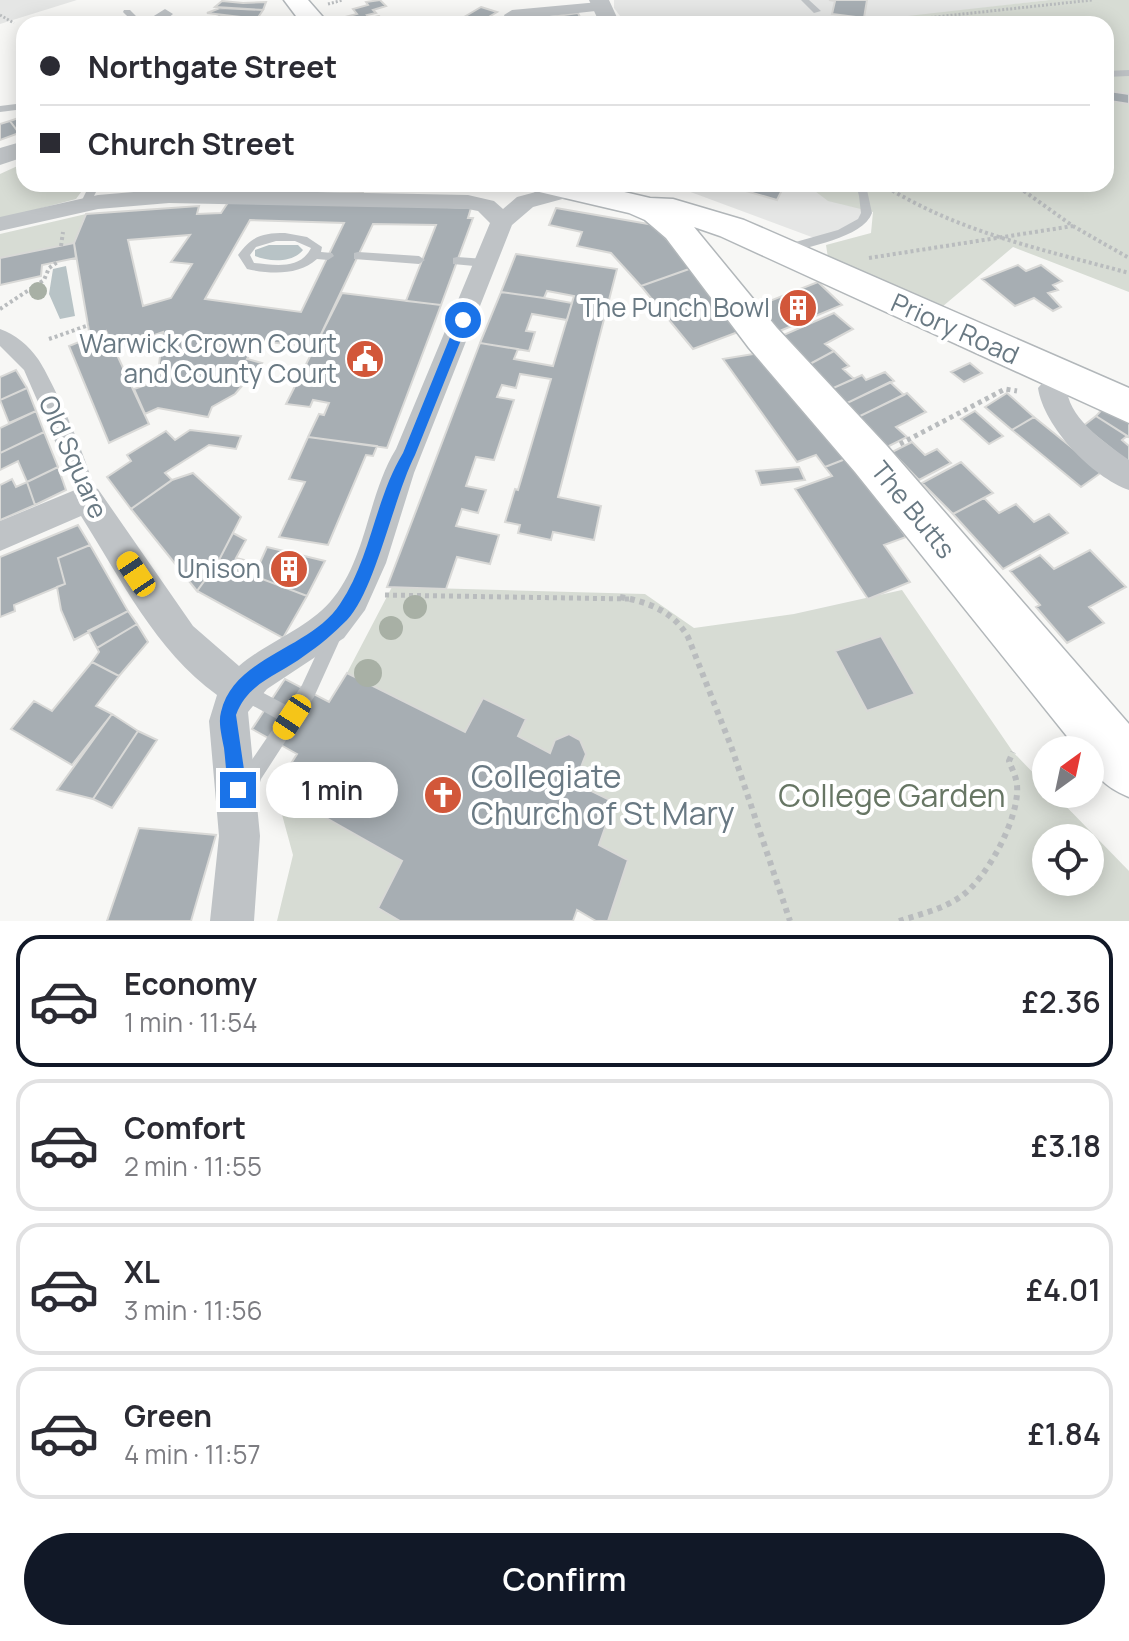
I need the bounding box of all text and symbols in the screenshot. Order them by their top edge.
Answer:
text: Northgate Street [88,46,337,87]
text: Church Street [88,123,295,164]
street label: Priory Road [886,284,1025,372]
building icon: The Punch Bowl [777,287,819,329]
place label: The Punch Bowl [580,289,770,325]
route start [445,302,481,338]
place label: Warwick Crown Court and County Court [79,325,337,391]
public building icon: Warwick Crown Court and County Court [344,338,386,380]
street label: Old Square [31,389,117,524]
street label: The Butts [863,453,964,566]
car [113,547,159,601]
building icon: Unison [268,548,310,590]
place label: Unison [177,550,261,586]
car [269,690,315,744]
north arrow [1032,736,1104,808]
map controls [1032,736,1104,896]
place label: Collegiate Church of St Mary [471,754,735,835]
callout: 1 min [266,762,398,818]
route end [220,772,256,808]
text: 1 min [301,772,363,808]
park label: College Garden [778,773,1006,817]
church icon: Collegiate Church of St Mary [422,774,464,816]
button: locate [1032,824,1104,896]
text: Economy [124,963,257,1004]
icon: car [28,965,100,1037]
text: £2.36 [1022,981,1101,1022]
text: 1 min · 11:54 [124,1004,258,1040]
text: Comfort [124,1107,246,1148]
icon: car [28,1109,100,1181]
text: £3.18 [1031,1125,1101,1166]
text: 2 min · 11:55 [124,1148,262,1184]
text: XL [124,1251,160,1292]
icon: car [28,1253,100,1325]
text: £4.01 [1026,1269,1101,1310]
text: 3 min · 11:56 [124,1292,263,1328]
text: Green [124,1395,212,1436]
icon: car [28,1397,100,1469]
text: £1.84 [1028,1413,1101,1454]
text: 4 min · 11:57 [124,1436,261,1472]
button: Confirm [24,1533,1105,1625]

